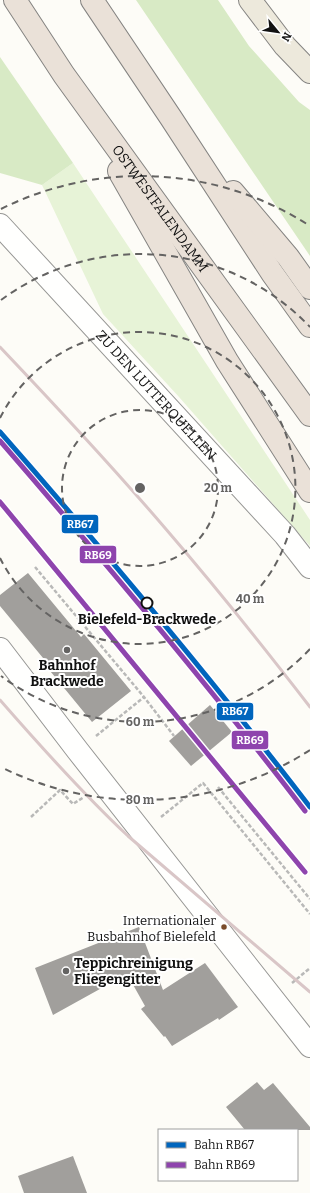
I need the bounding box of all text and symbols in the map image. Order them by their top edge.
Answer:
north arrow [258,12,298,52]
text: N [278,30,294,44]
street label: OSTWESTFALENDAMM [109,141,212,275]
street label: ZU DEN LUTTERQUELLEN [92,327,220,464]
centre of rings [133,481,147,495]
text: 20 m [204,481,233,495]
line badge: RB67 [61,514,99,534]
text: RB67 [67,518,93,531]
line badge: RB69 [79,545,117,564]
text: RB69 [84,549,112,562]
text: 40 m [236,592,265,606]
marker: Bielefeld-Brackwede [140,596,154,610]
place label: Bielefeld-Brackwede [78,611,216,628]
marker: Bahnhof Brackwede [62,645,72,655]
place label: Bahnhof Brackwede [30,657,104,690]
line badge: RB67 [216,702,254,721]
text: RB67 [222,705,248,718]
text: 60 m [126,715,155,729]
line badge: RB69 [231,730,269,750]
text: RB69 [236,734,264,747]
text: 80 m [126,793,155,807]
place label: Internationaler Busbahnhof Bielefeld [87,913,216,944]
marker: Internationaler Busbahnhof Bielefeld [219,922,229,932]
place label: Teppichreinigung Fliegengitter [74,955,193,988]
marker: Teppichreinigung Fliegengitter [61,966,71,976]
legend [158,1129,298,1181]
text: Bahn RB67 [194,1138,254,1152]
text: Bahn RB69 [194,1158,255,1172]

